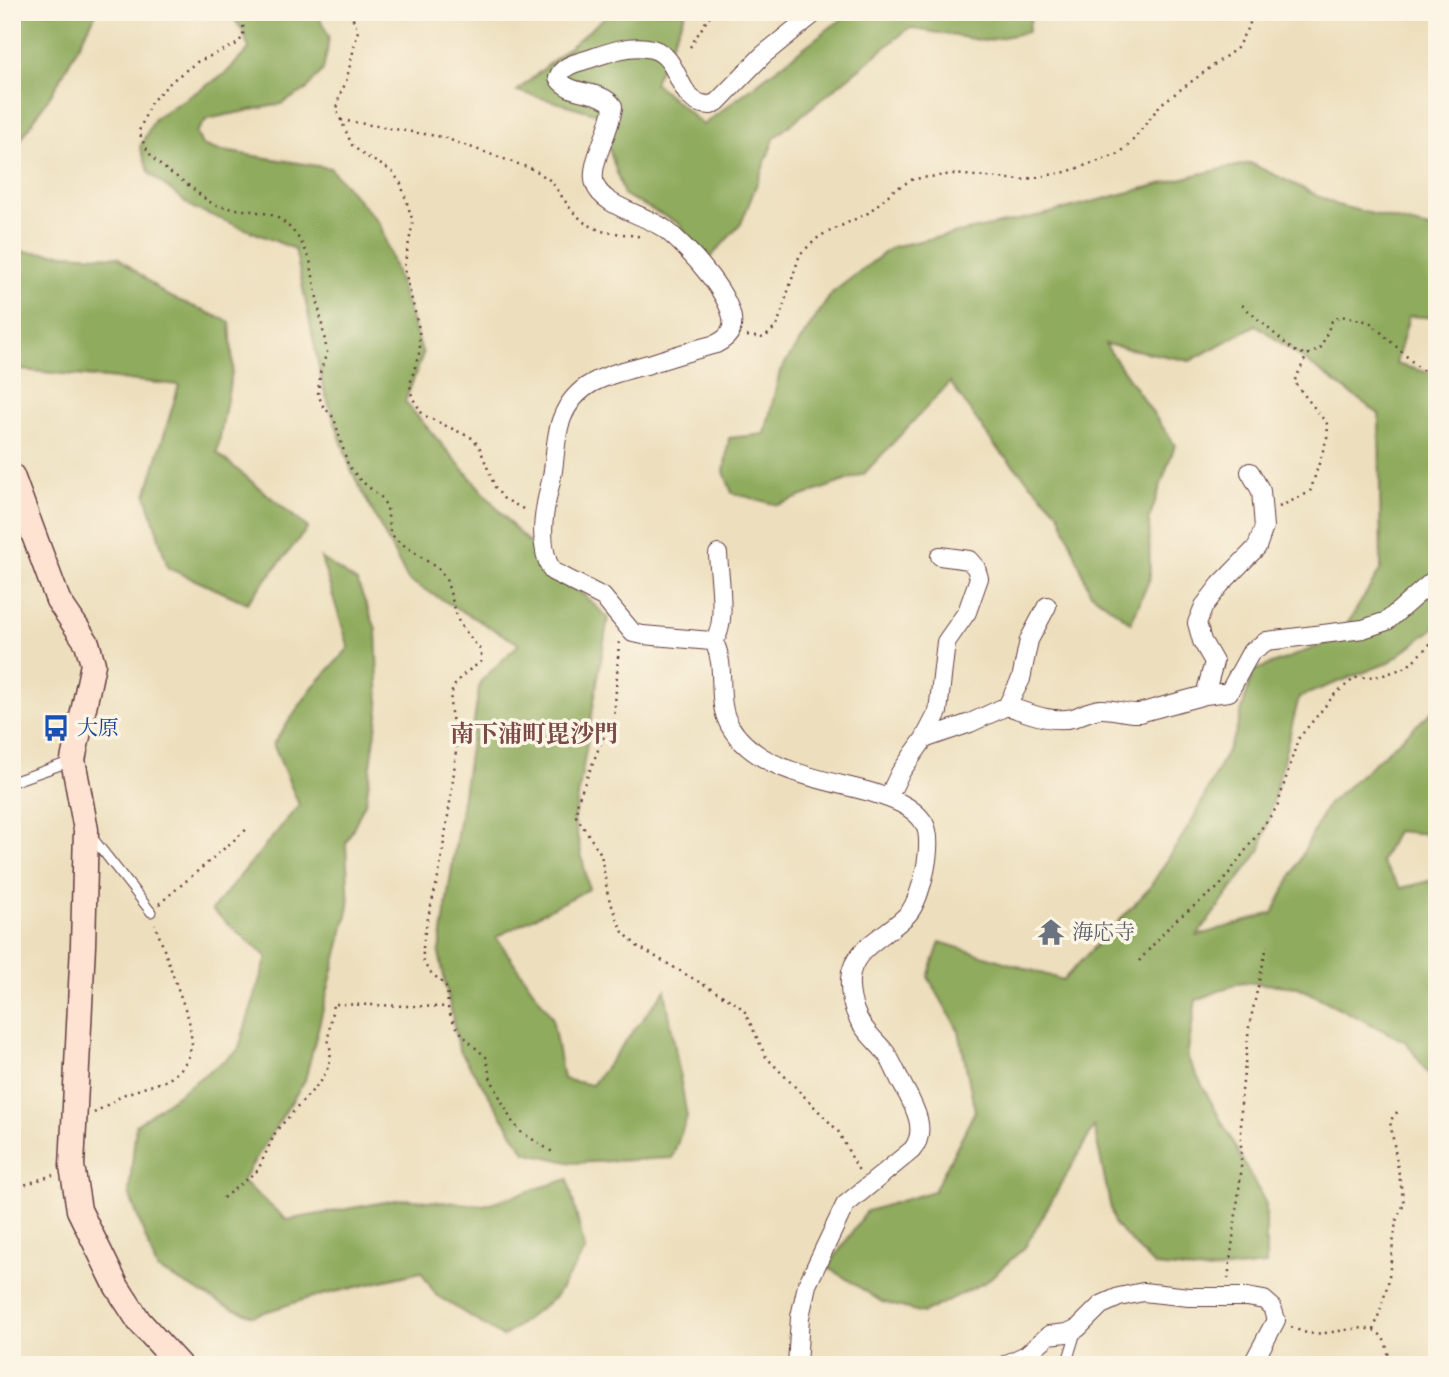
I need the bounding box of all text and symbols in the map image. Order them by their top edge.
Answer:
bus stop icon: 大原 [41,713,71,743]
place label: 大原 [77,714,119,742]
district label: 南下浦町毘沙門 [450,718,618,750]
temple icon: 海応寺 [1036,917,1066,947]
place label: 海応寺 [1072,918,1135,946]

